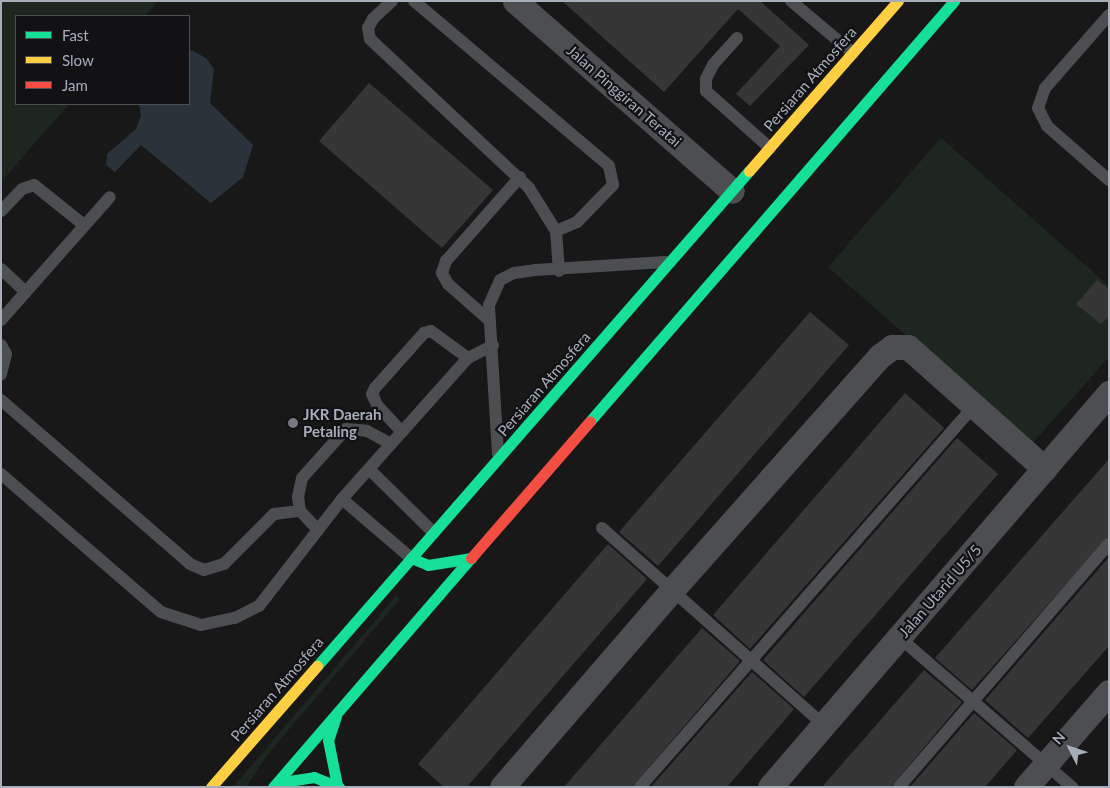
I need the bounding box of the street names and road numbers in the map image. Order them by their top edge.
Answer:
street label: Persiaran Atmosfera [760,23,860,135]
street label: Jalan Pinggiran Teratai [563,41,685,151]
street label: Persiaran Atmosfera [494,328,594,440]
street label: Jalan Utarid U5/5 [895,541,985,641]
street label: Persiaran Atmosfera [227,633,327,745]

